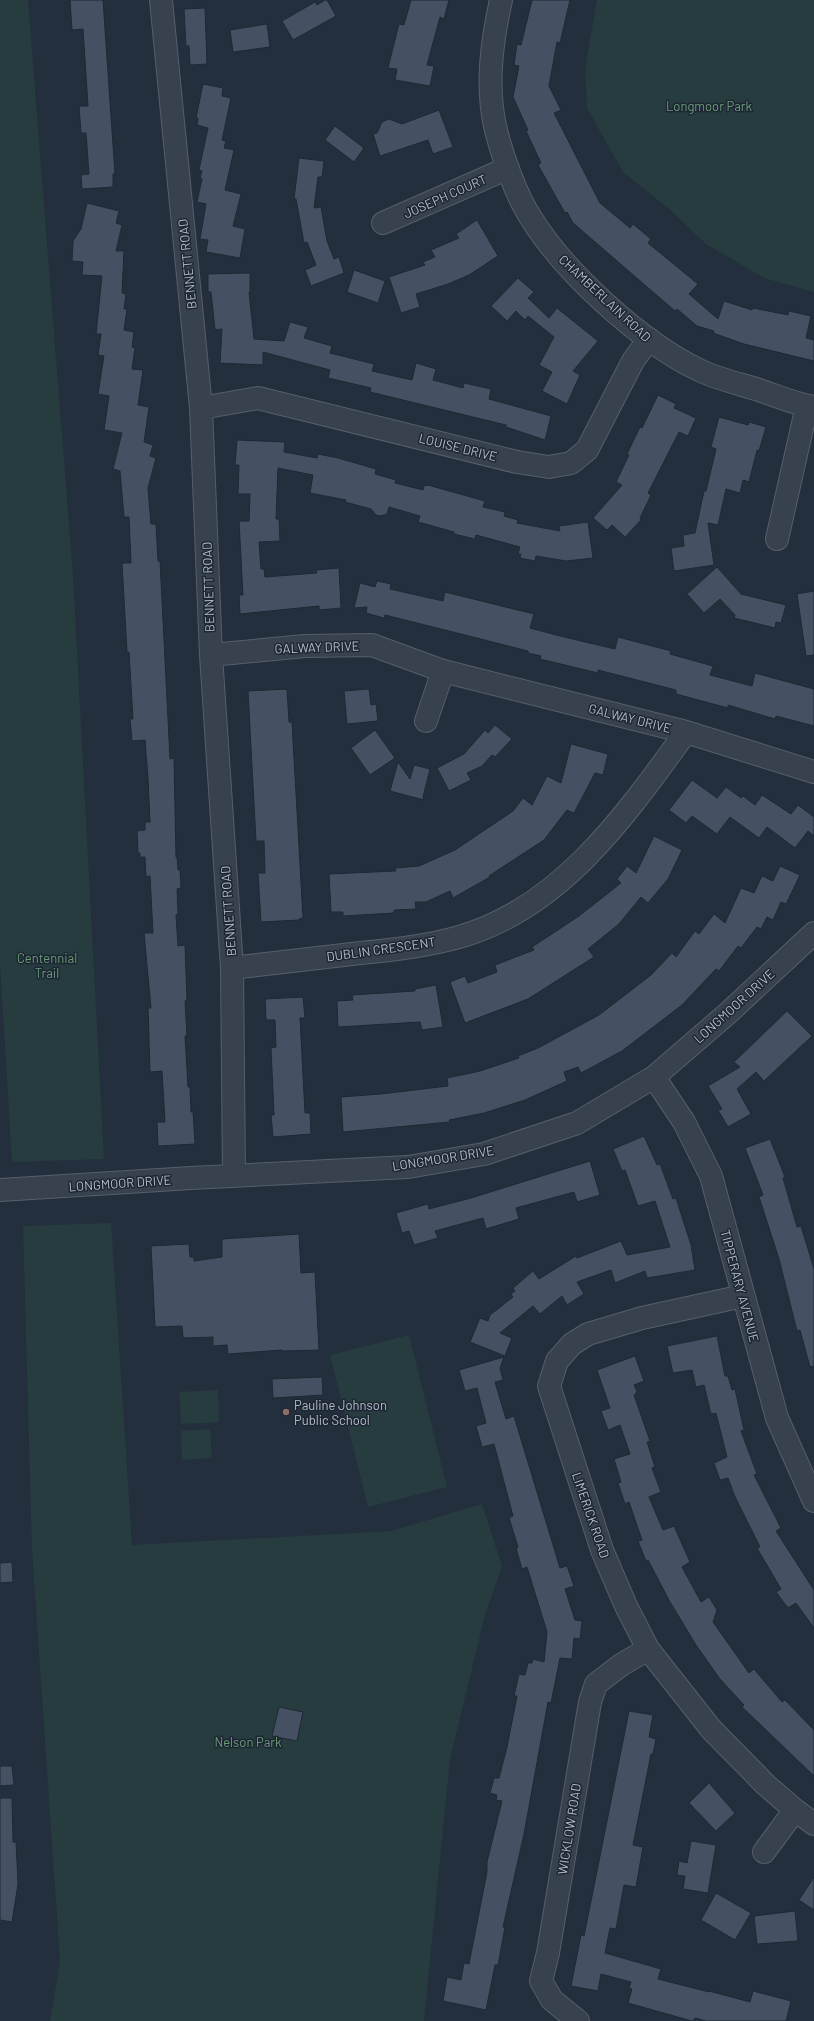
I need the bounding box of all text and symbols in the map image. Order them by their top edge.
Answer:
park label: Longmoor Park [666,98,753,114]
street label: JOSEPH COURT [401,171,489,221]
street label: BENNETT ROAD [174,218,200,310]
street label: CHAMBERLAIN ROAD [556,251,654,345]
street label: LOUISE DRIVE [417,430,499,464]
street label: BENNETT ROAD [198,542,218,632]
street label: GALWAY DRIVE [274,638,360,656]
street label: GALWAY DRIVE [587,700,673,736]
street label: BENNETT ROAD [217,865,239,957]
street label: DUBLIN CRESCENT [325,933,437,965]
park label: Centennial Trail [17,950,77,981]
street label: LONGMOOR DRIVE [690,966,778,1046]
street label: LONGMOOR DRIVE [391,1142,495,1174]
street label: LONGMOOR DRIVE [68,1171,172,1195]
street label: TIPPERARY AVENUE [717,1228,763,1344]
place label: Pauline Johnson Public School [294,1397,387,1428]
marker: Pauline Johnson Public School [281,1407,291,1417]
street label: LIMERICK ROAD [569,1470,613,1560]
park label: Nelson Park [214,1734,282,1750]
street label: WICKLOW ROAD [554,1782,584,1876]

